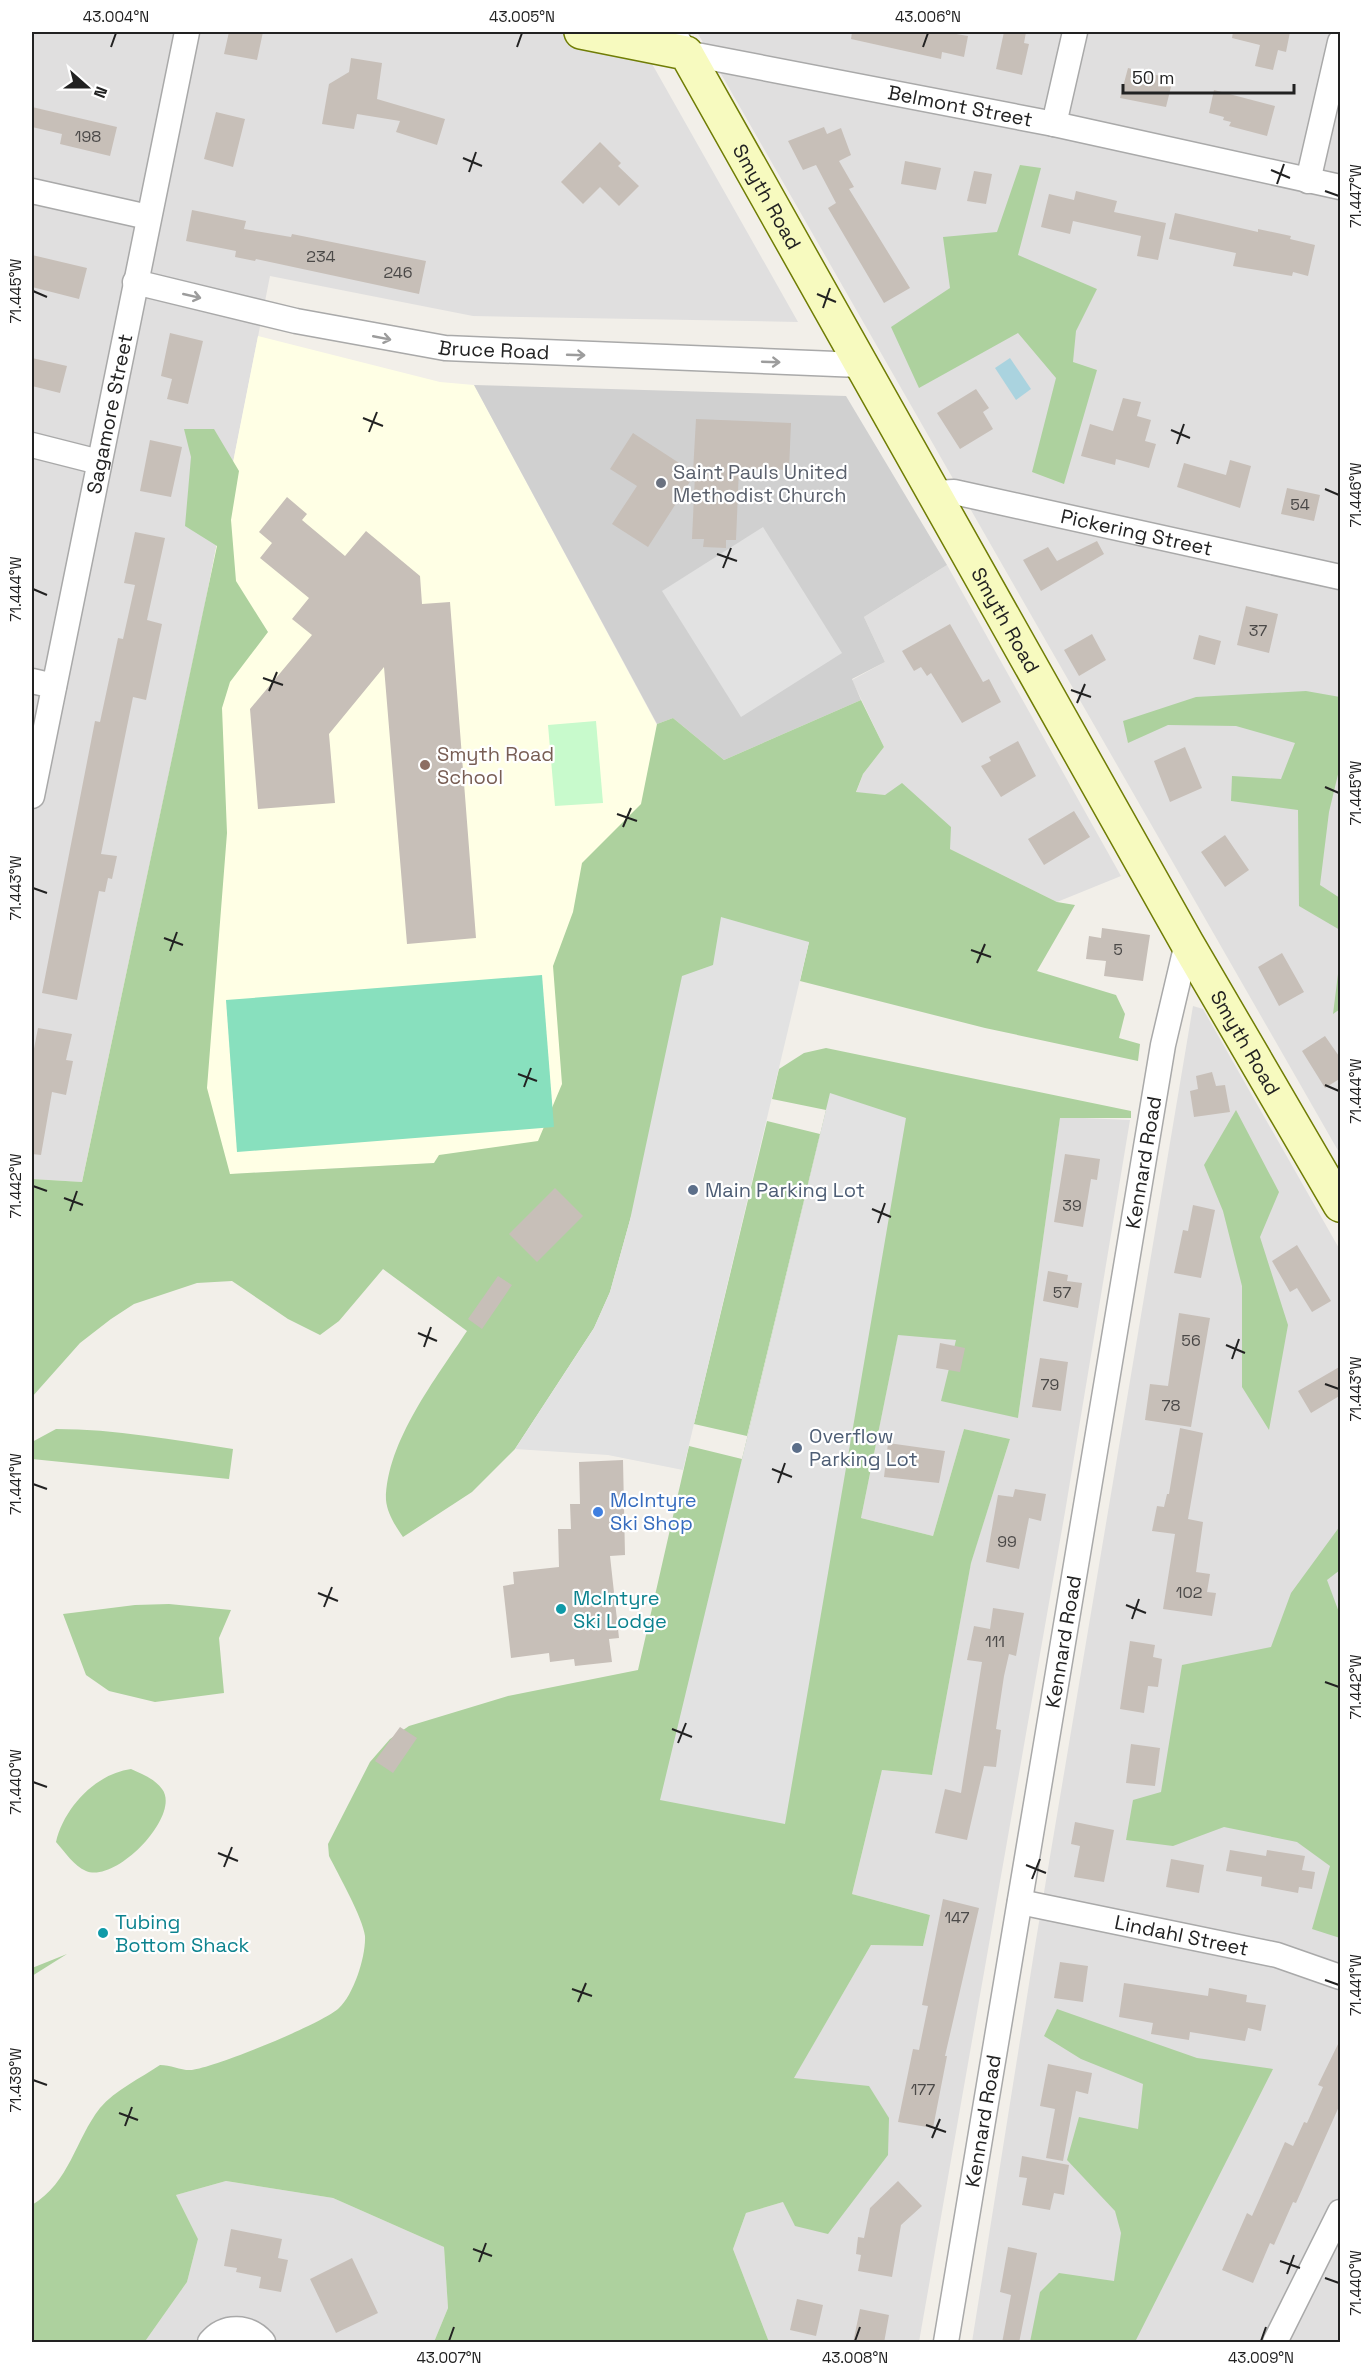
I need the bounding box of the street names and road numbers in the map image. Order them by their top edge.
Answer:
street label: Belmont Street [886,79,1035,133]
street label: Smyth Road [727,139,807,254]
street label: Sagamore Street [81,331,138,496]
street label: Bruce Road [436,334,550,365]
street label: Pickering Street [1058,503,1215,562]
street label: Smyth Road [965,563,1045,678]
street label: Smyth Road [1204,986,1286,1100]
street label: Kennard Road [1119,1094,1167,1231]
street label: Kennard Road [1039,1573,1087,1710]
street label: Lindahl Street [1112,1909,1251,1962]
street label: Kennard Road [959,2053,1007,2189]

